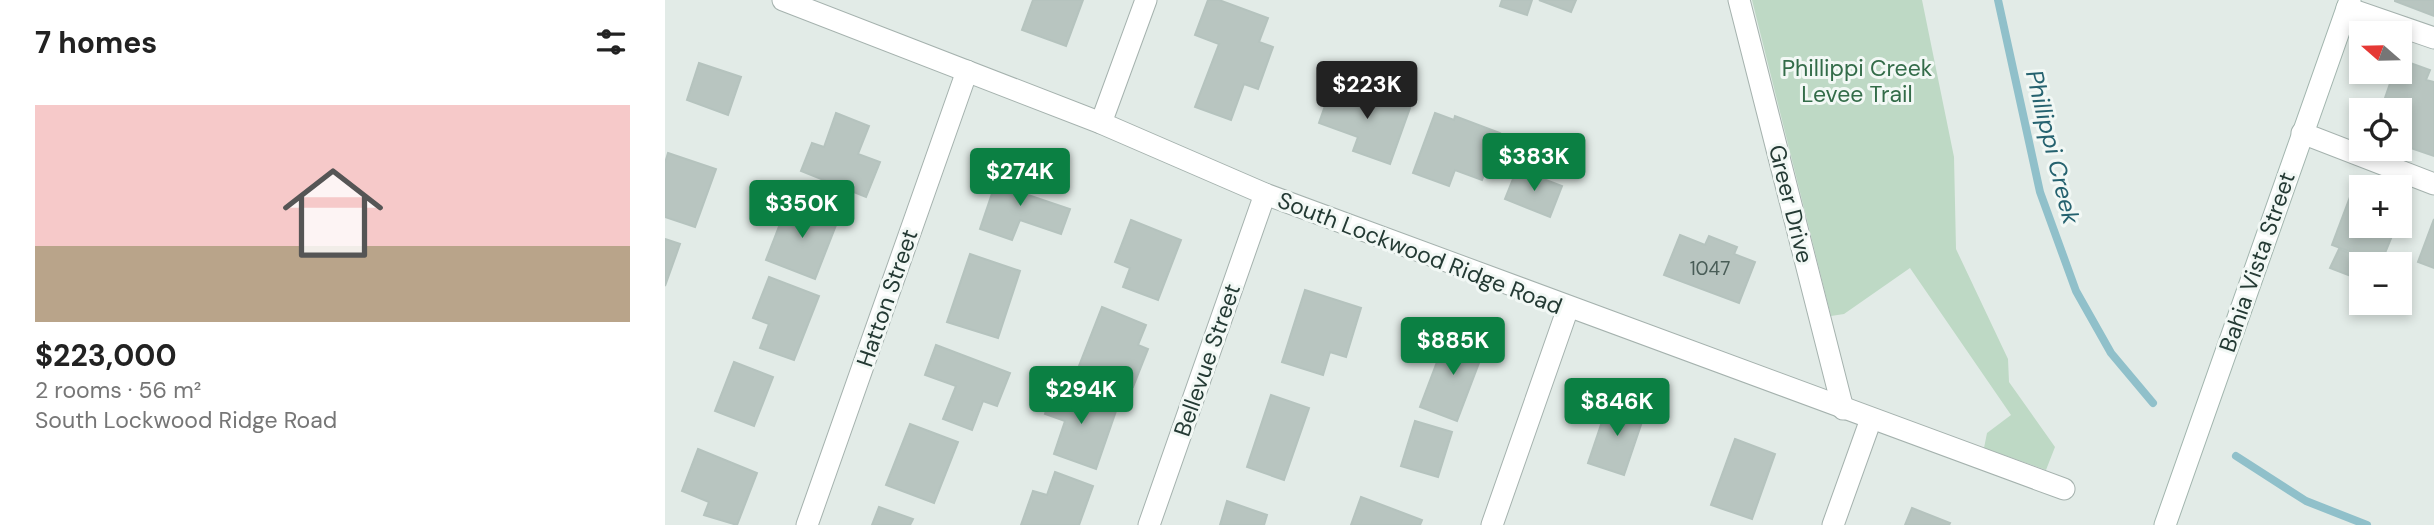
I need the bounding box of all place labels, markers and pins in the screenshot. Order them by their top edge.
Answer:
pin: $223K [1318,61,1416,121]
pin: $383K [1485,134,1583,193]
pin: $274K [971,148,1069,208]
pin: $350K [753,180,851,240]
pin: $885K [1404,318,1502,377]
pin: $294K [1032,366,1130,426]
pin: $846K [1568,378,1666,438]

